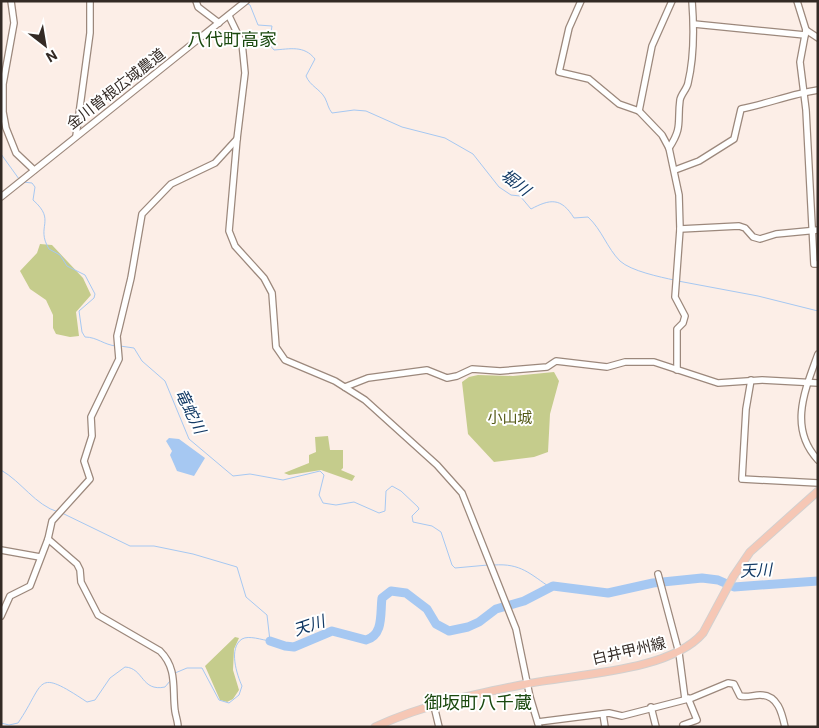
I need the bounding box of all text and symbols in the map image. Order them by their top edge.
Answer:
north arrow [20,20,70,70]
district label: 八代町高家 [187,29,277,50]
street label: 金川曽根広域農道 [63,45,169,133]
text: N [43,47,60,66]
water label: 堀川 [497,165,536,201]
water label: 竜蛇川 [171,385,210,439]
park label: 小山城 [487,409,533,427]
water label: 天川 [740,560,774,581]
water label: 天川 [291,611,329,639]
street label: 白井甲州線 [590,634,668,668]
district label: 御坂町八千蔵 [424,692,532,713]

